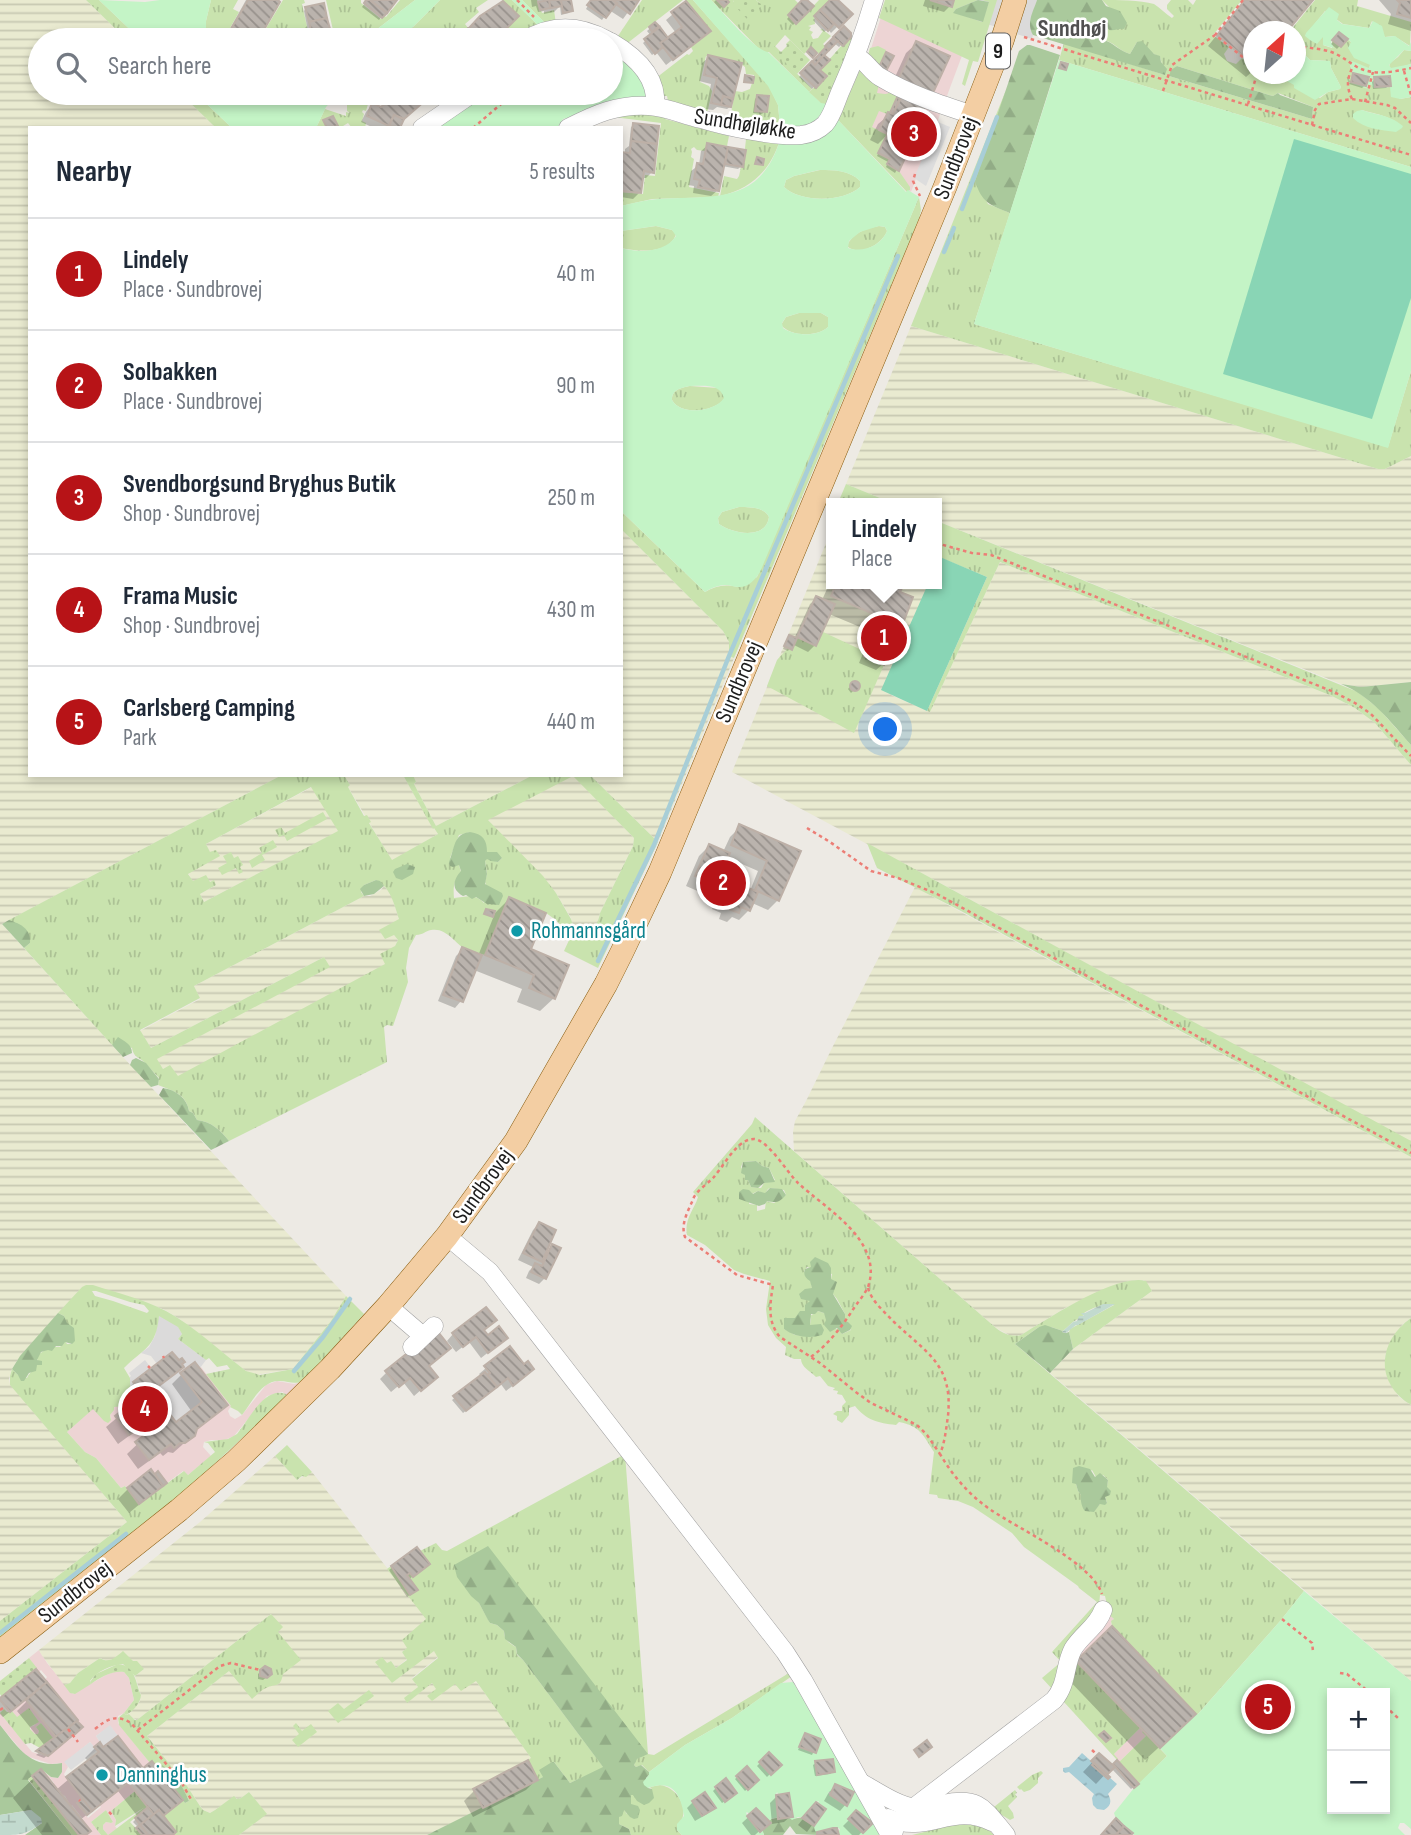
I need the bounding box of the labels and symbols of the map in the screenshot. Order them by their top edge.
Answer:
district label: Sundhøj [1038,14,1106,43]
north arrow [1243,21,1306,84]
road number: 9 [986,34,1010,68]
street label: Sundhøjløkke [692,102,798,146]
pin: 3 [891,108,937,160]
street label: Sundbrovej [927,113,985,203]
pin: 1 [861,612,907,664]
street label: Sundbrovej [709,637,769,727]
your location [868,712,902,746]
pin: 2 [700,857,746,909]
place label: Rohmannsgård [531,917,646,945]
marker: Rohmannsgård [509,923,525,939]
street label: Sundbrovej [446,1143,520,1229]
pin: 4 [122,1383,168,1435]
street label: Sundbrovej [32,1554,118,1630]
pin: 5 [1245,1681,1291,1733]
place label: Danninghus [116,1761,207,1789]
marker: Danninghus [94,1767,110,1783]

